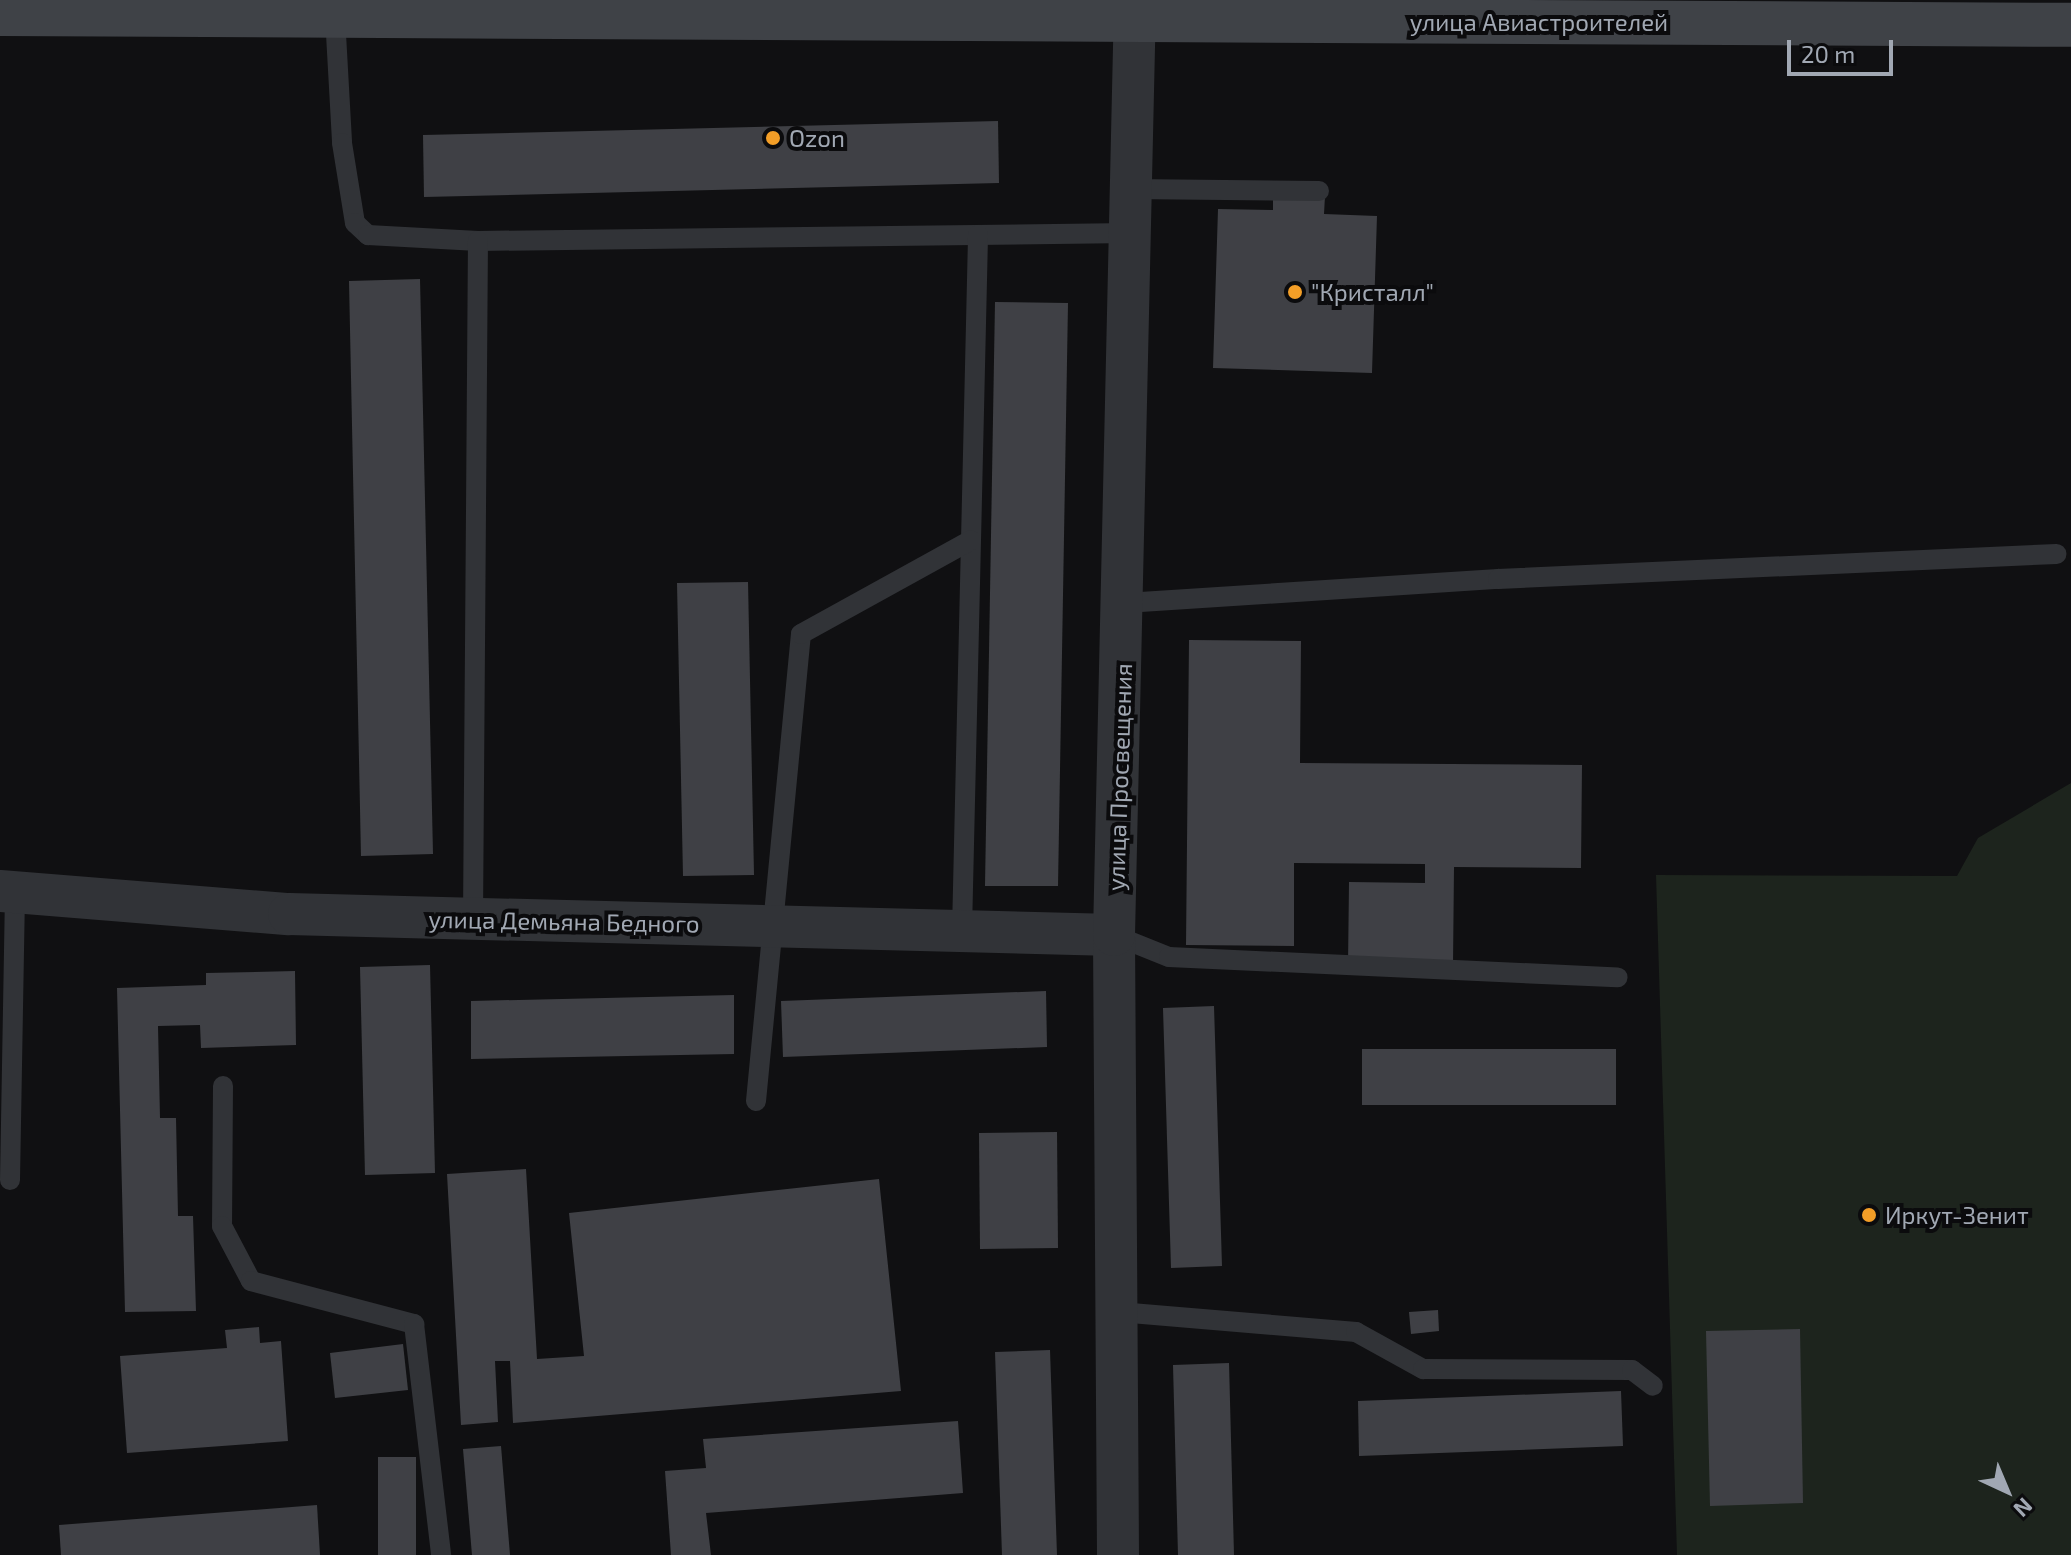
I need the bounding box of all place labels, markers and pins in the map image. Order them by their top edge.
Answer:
place label: Ozon [789,124,845,152]
marker: Ozon [764,129,782,147]
place label: "Кристалл" [1311,278,1434,306]
marker: "Кристалл" [1286,283,1304,301]
place label: Иркут-Зенит [1885,1201,2029,1229]
marker: Иркут-Зенит [1860,1206,1878,1224]

